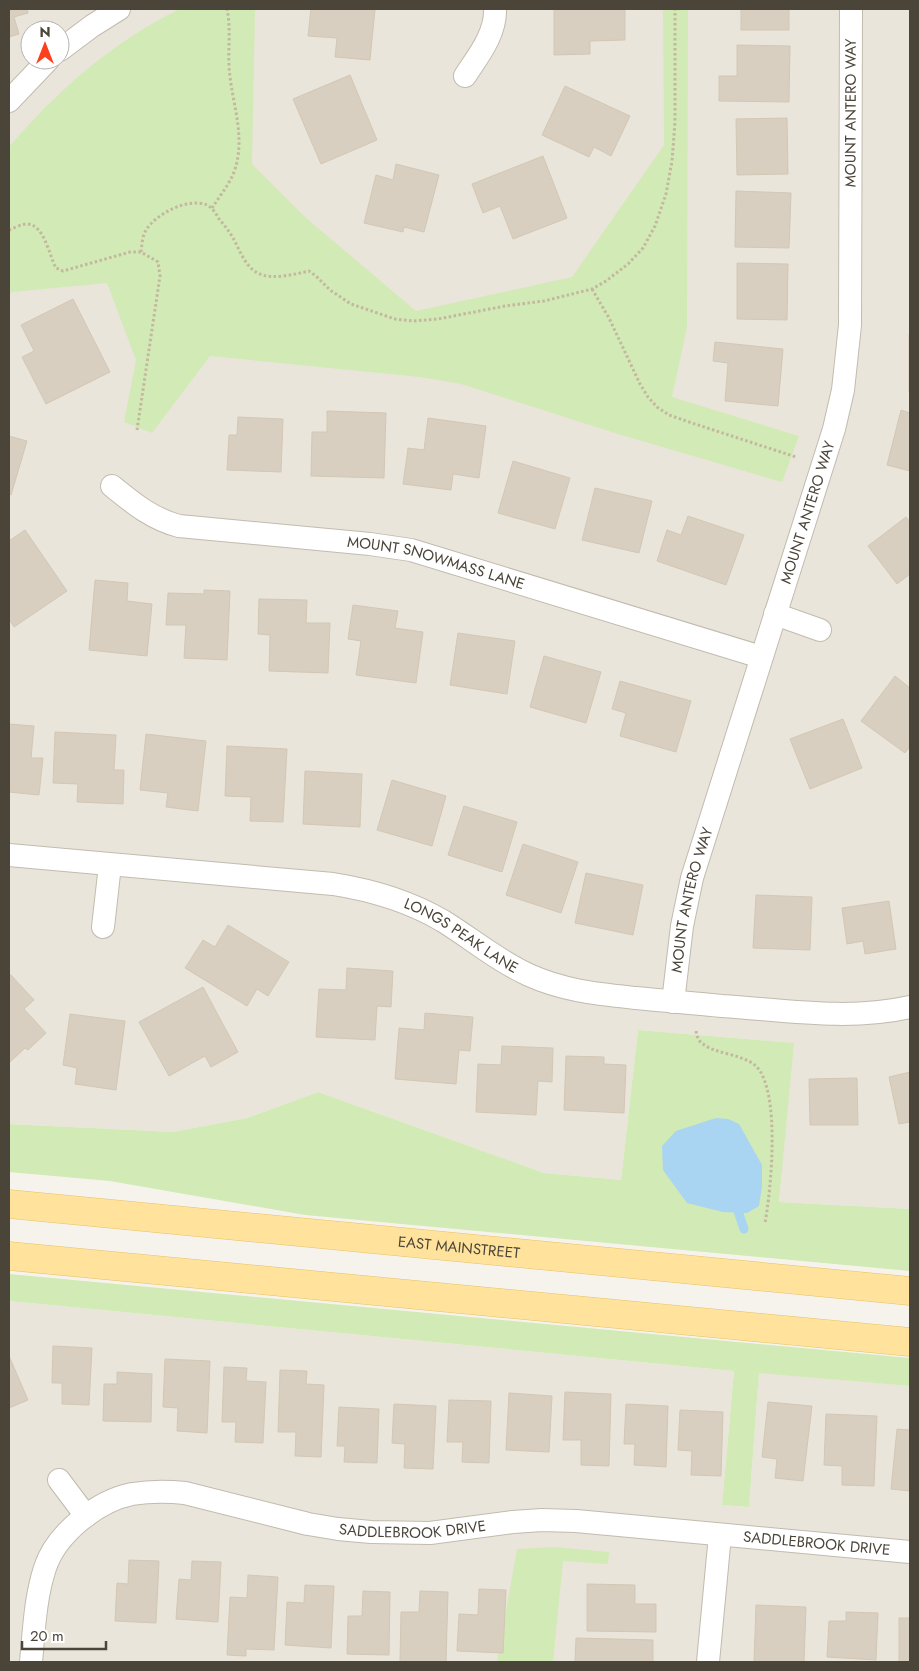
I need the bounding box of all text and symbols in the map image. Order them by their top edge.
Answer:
north arrow [20,20,70,70]
text: N [39,22,51,42]
street label: MOUNT ANTERO WAY [839,38,862,187]
street label: MOUNT ANTERO WAY [775,438,841,587]
street label: MOUNT SNOWMASS LANE [346,531,527,595]
street label: MOUNT ANTERO WAY [666,824,719,974]
street label: LONGS PEAK LANE [401,892,522,979]
street label: EAST MAINSTREET [397,1231,521,1264]
street label: SADDLEBROOK DRIVE [338,1515,487,1544]
street label: SADDLEBROOK DRIVE [742,1526,891,1561]
scale bar [22,1618,106,1650]
text: 20 m [30,1625,64,1647]

